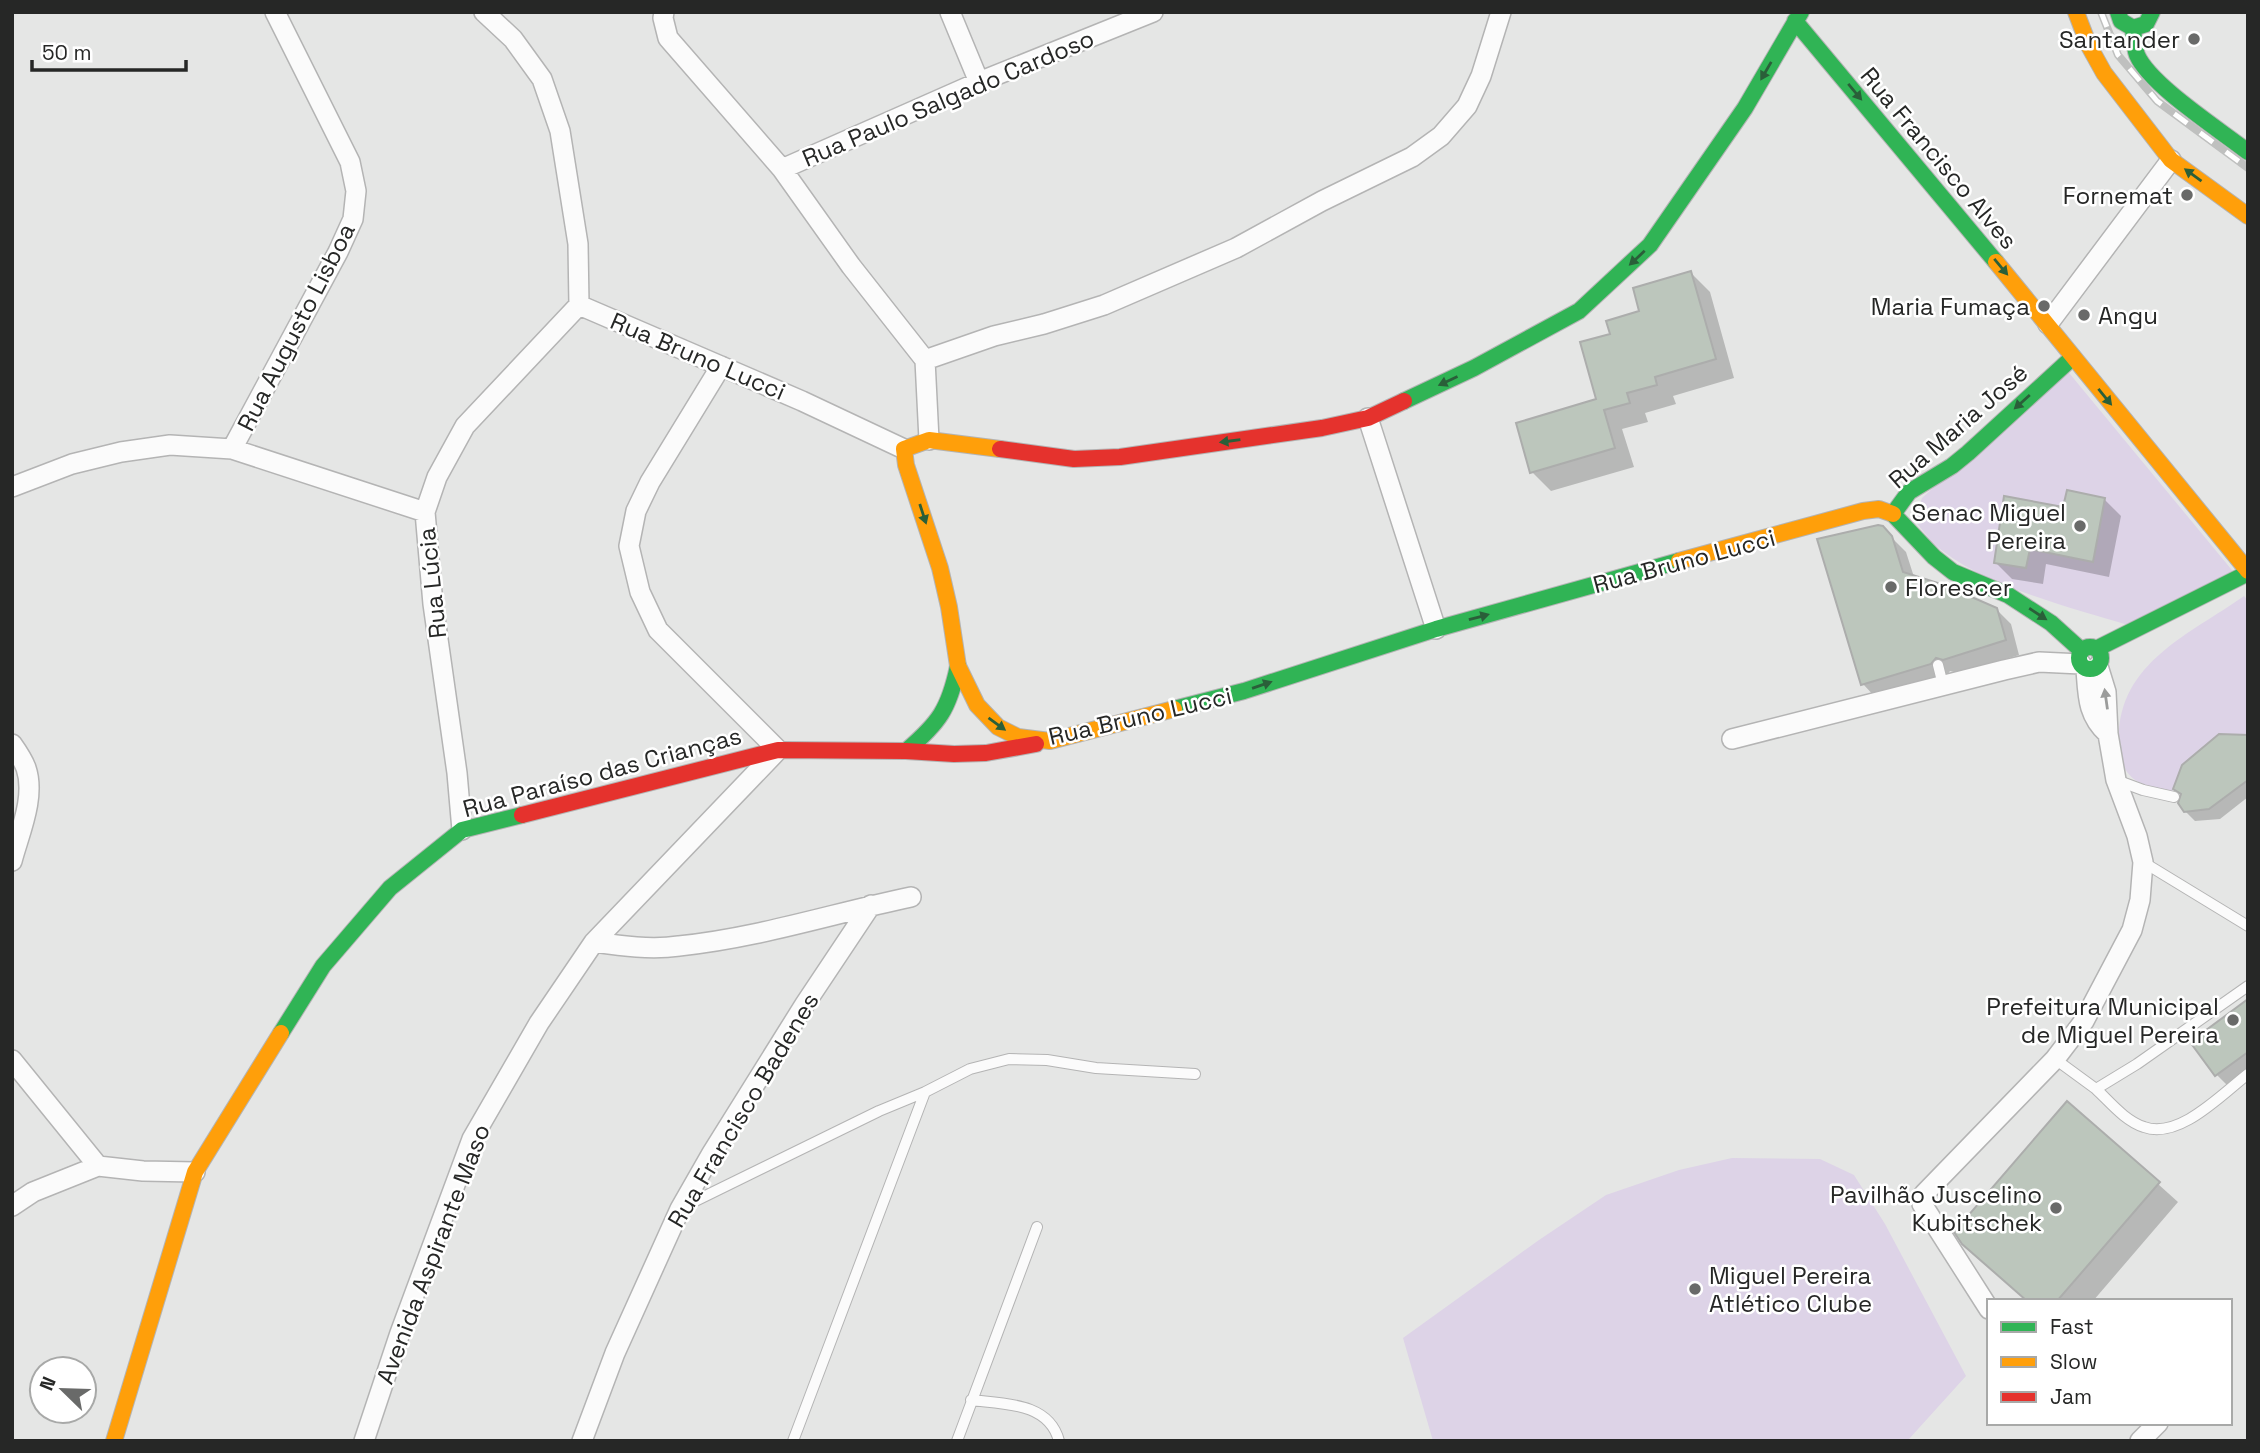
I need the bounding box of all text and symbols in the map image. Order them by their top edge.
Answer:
street label: Rua Paulo Salgado Cardoso [797,22,1099,174]
place label: Santander [2059,24,2180,55]
scale bar [32,28,186,72]
marker: Santander [2186,31,2202,47]
text: 50 m [42,39,92,66]
street label: Rua Francisco Alves [1854,61,2024,255]
one-way arrow [1760,62,1772,81]
one-way arrow [1847,84,1862,101]
one-way arrow [2184,169,2202,183]
place label: Fornemat [2063,180,2173,211]
marker: Fornemat [2179,187,2195,203]
street label: Rua Augusto Lisboa [230,218,362,436]
one-way arrow [1629,249,1646,265]
one-way arrow [1993,258,2008,275]
place label: Maria Fumaça [1871,291,2030,322]
marker: Maria Fumaça [2036,298,2052,314]
place label: Angu [2098,300,2158,331]
street label: Rua Bruno Lucci [606,305,790,407]
marker: Angu [2076,307,2092,323]
street label: Rua Maria José [1882,357,2034,495]
one-way arrow [1438,375,1458,386]
one-way arrow [2097,388,2112,405]
one-way arrow [2013,394,2030,409]
one-way arrow [1219,436,1241,447]
place label: Senac Miguel Pereira [1912,497,2066,556]
one-way arrow [918,504,929,525]
marker: Senac Miguel Pereira [2072,518,2088,534]
street label: Rua Bruno Lucci [1589,522,1779,600]
street label: Rua Lúcia [411,526,453,640]
place label: Florescer [1905,572,2012,603]
marker: Florescer [1883,579,1899,595]
one-way arrow [2029,607,2047,621]
one-way arrow [1468,611,1490,622]
one-way arrow [1251,679,1272,690]
street label: Rua Bruno Lucci [1045,680,1235,752]
one-way arrow [2101,688,2112,710]
one-way arrow [988,717,1006,731]
street label: Rua Paraíso das Crianças [459,720,745,824]
street label: Rua Francisco Badenes [661,987,825,1233]
place label: Prefeitura Municipal de Miguel Pereira [1986,991,2219,1050]
marker: Prefeitura Municipal de Miguel Pereira [2225,1012,2241,1028]
street label: Avenida Aspirante Maso [369,1120,497,1388]
place label: Pavilhão Juscelino Kubitschek [1830,1179,2042,1238]
marker: Pavilhão Juscelino Kubitschek [2048,1200,2064,1216]
place label: Miguel Pereira Atlético Clube [1709,1260,1872,1319]
marker: Miguel Pereira Atlético Clube [1687,1281,1703,1297]
legend [1987,1299,2232,1425]
text: Fast [2050,1313,2094,1340]
text: Slow [2050,1348,2098,1375]
north arrow [28,1355,98,1425]
text: N [34,1373,62,1394]
text: Jam [2050,1383,2092,1410]

